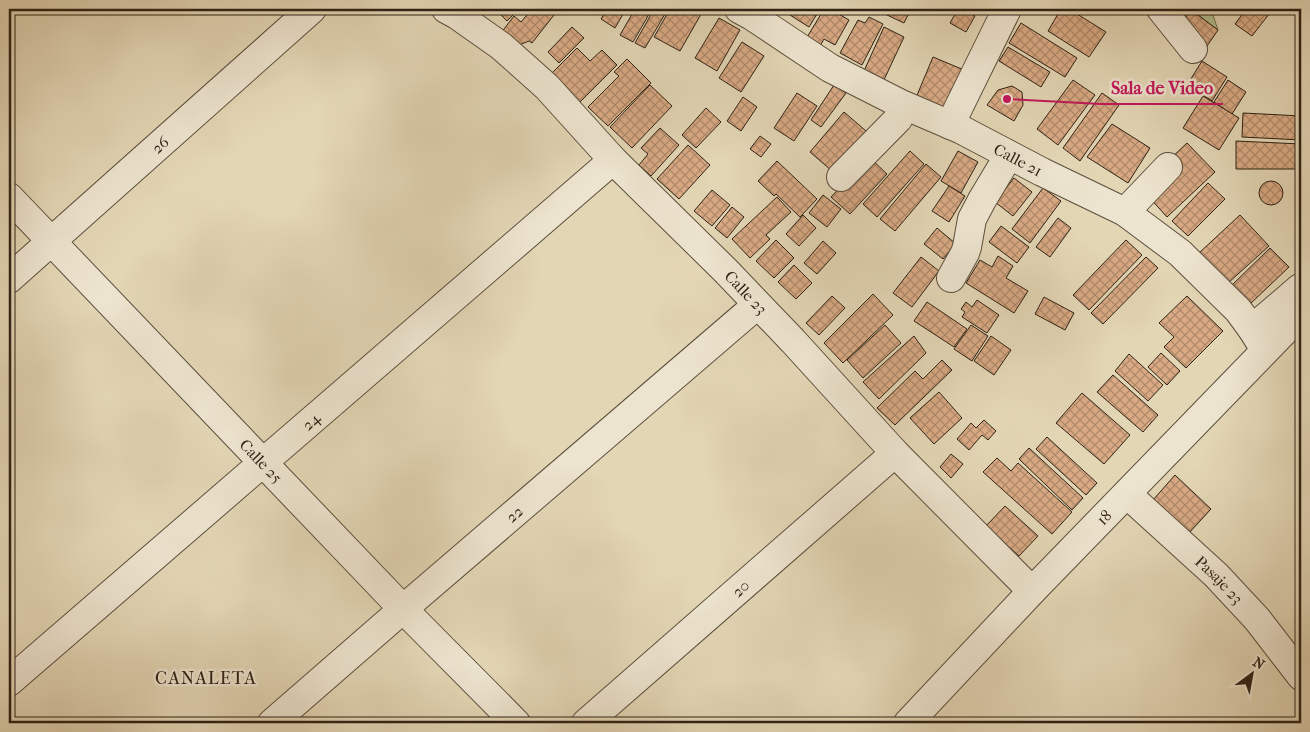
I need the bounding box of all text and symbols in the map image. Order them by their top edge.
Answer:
callout: Sala de Video [1101,71,1223,104]
text: Sala de Video [1111,78,1213,99]
street label: 26 [147,132,173,157]
street label: Calle 21 [991,139,1046,180]
street label: Calle 23 [721,266,771,318]
street label: 24 [298,408,324,434]
street label: Calle 25 [236,435,287,487]
street label: 22 [502,501,526,526]
street label: 18 [1092,506,1115,529]
street label: Pasaje 23 [1191,551,1247,608]
street label: 20 [728,575,753,601]
north arrow [1228,650,1278,700]
text: N [1250,653,1268,674]
district label: CANALETA [155,668,257,689]

